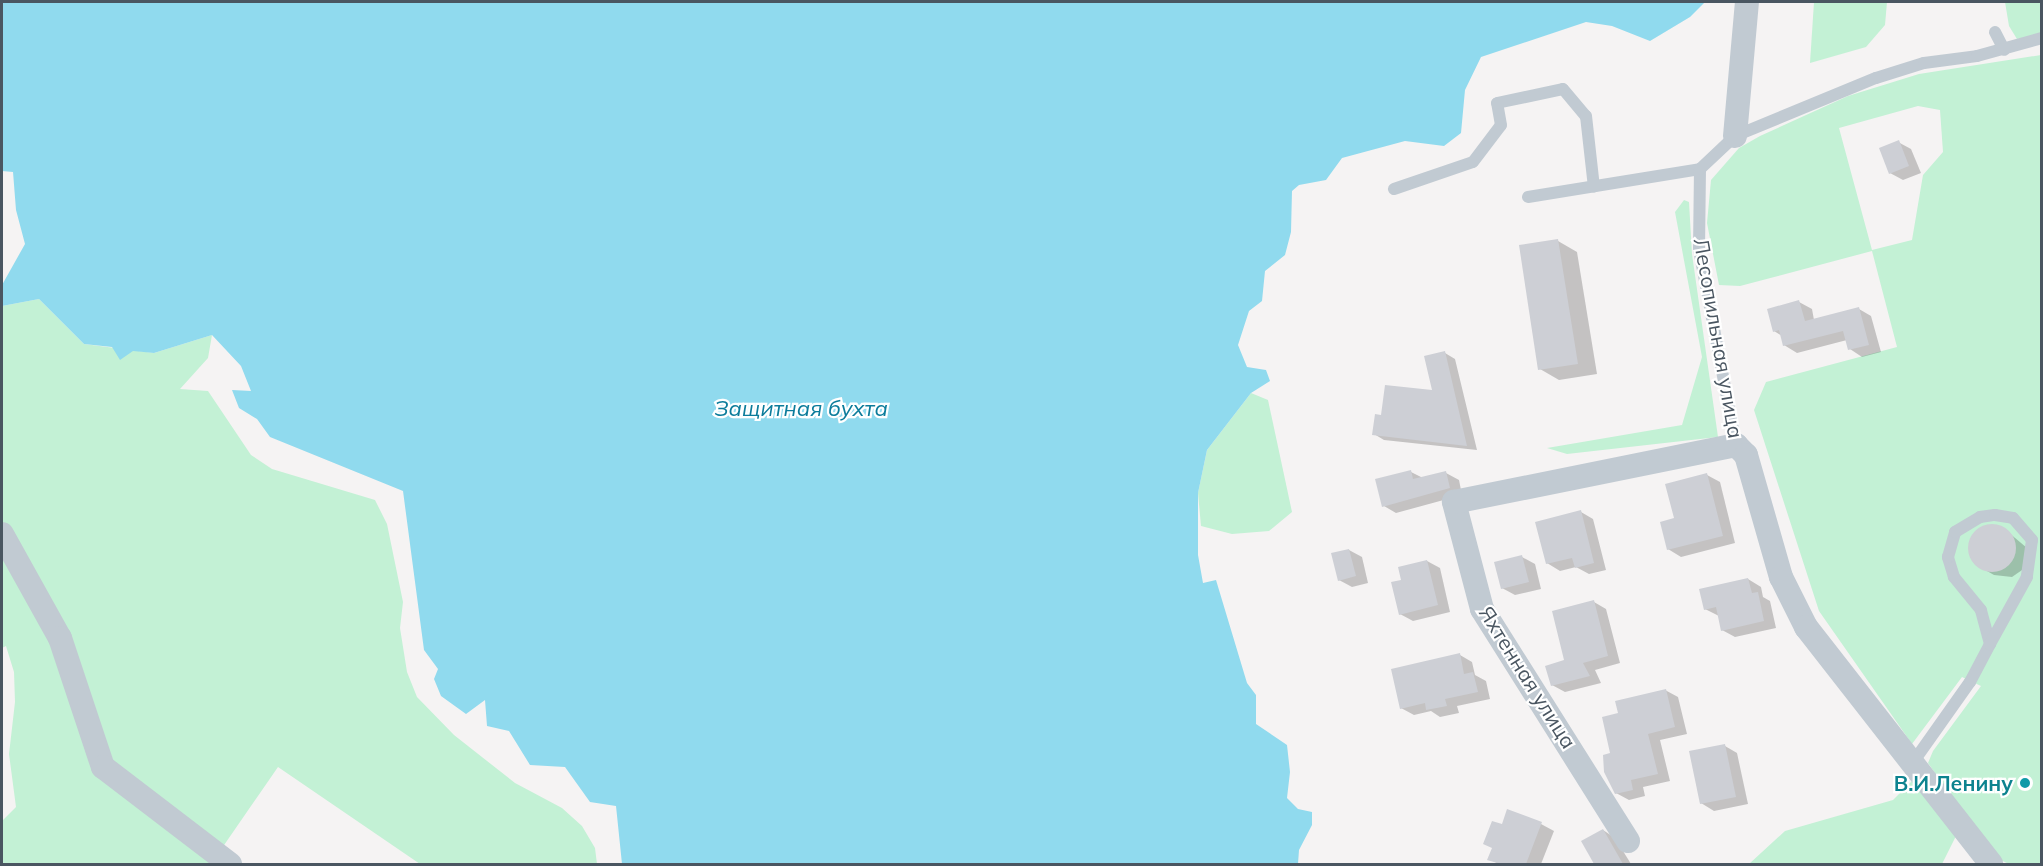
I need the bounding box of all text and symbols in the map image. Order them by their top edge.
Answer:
street label: Лесопильная улица [1689,236,1749,440]
water label: Защитная бухта [714,396,888,422]
street label: Яхтенная улица [1474,601,1582,753]
place label: В.И.Ленину [1894,770,2013,796]
marker: В.И.Ленину [2018,776,2032,790]

